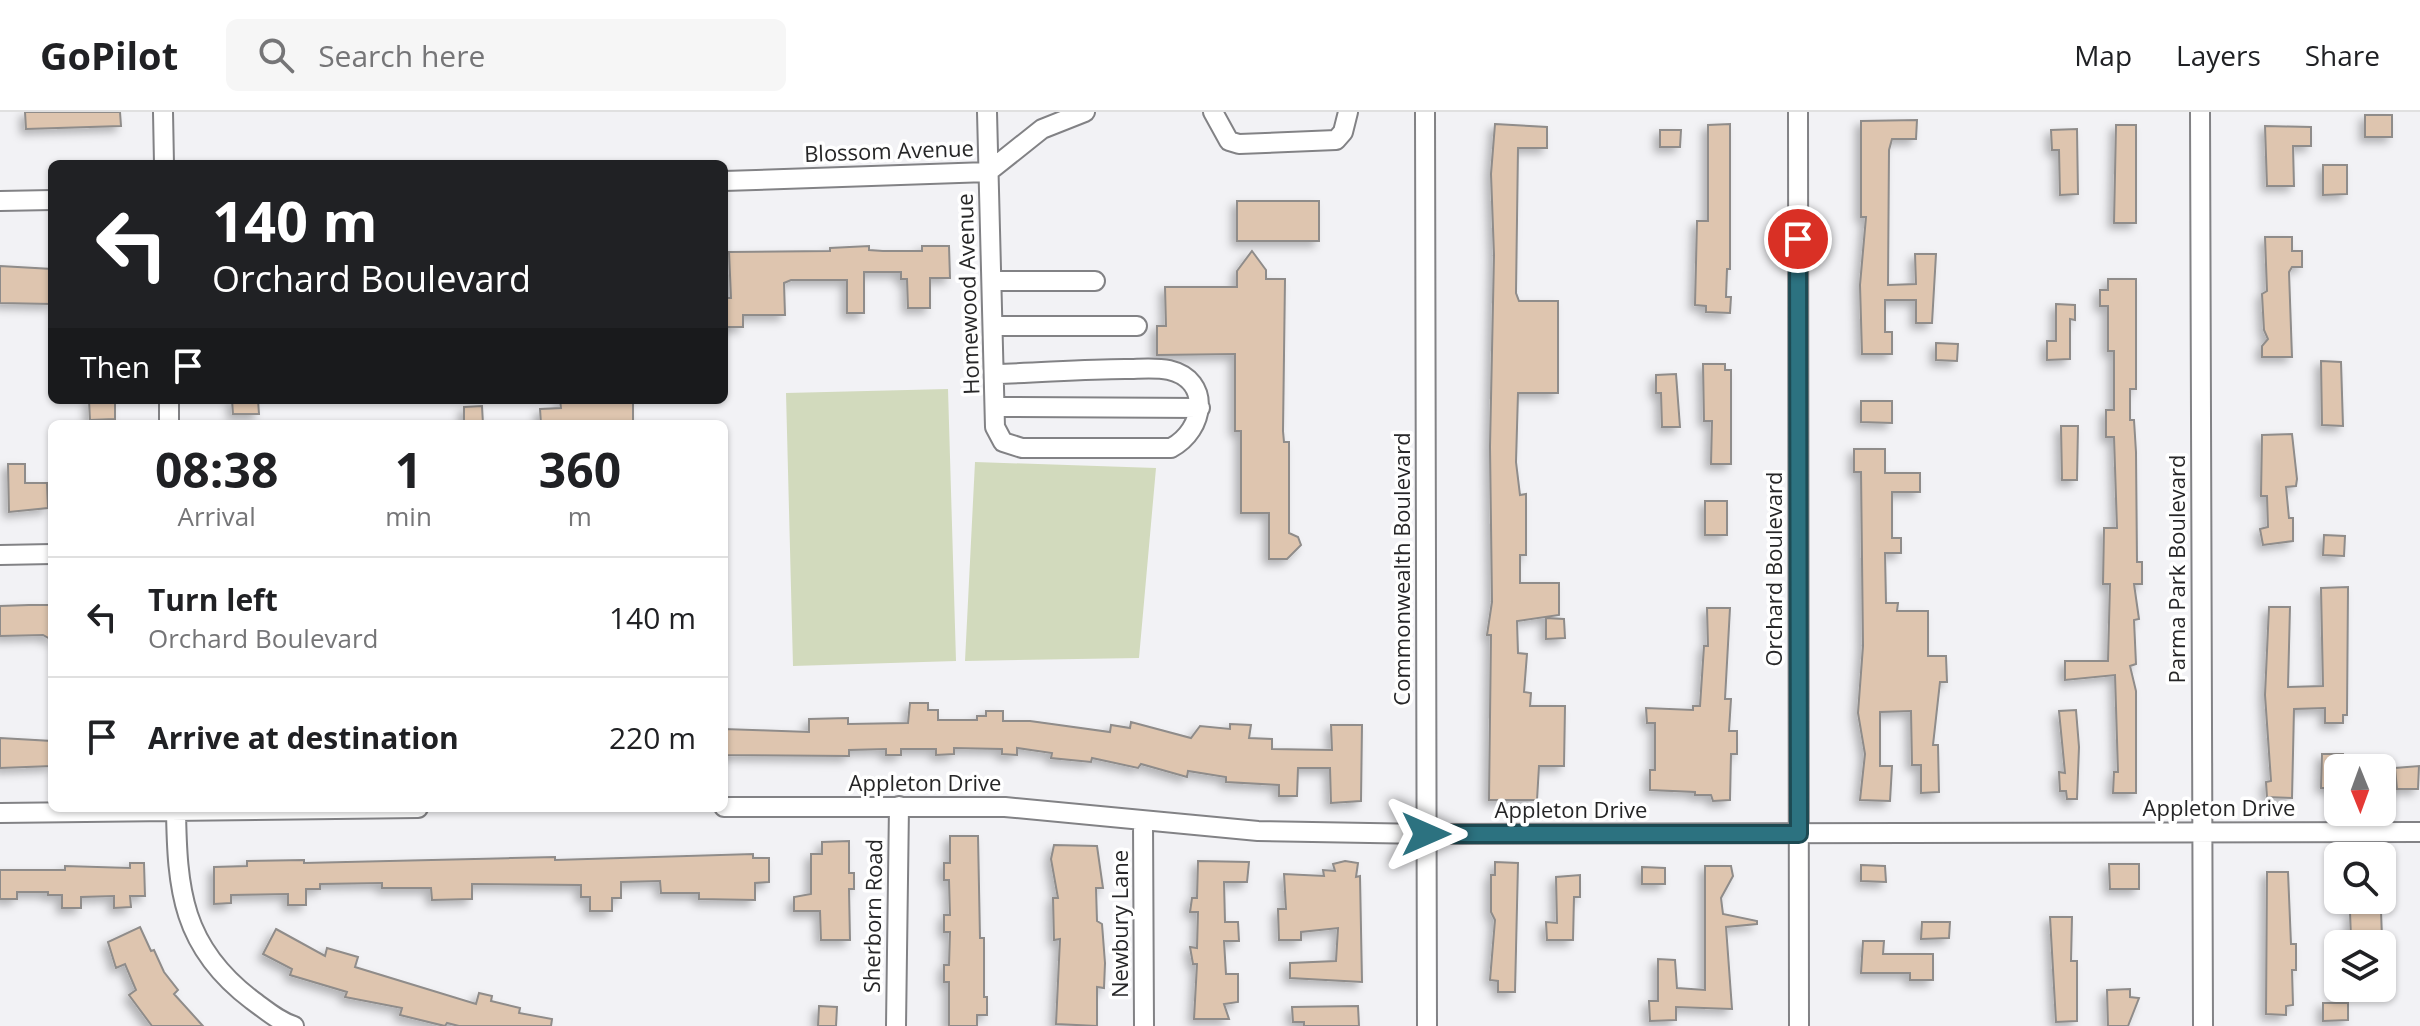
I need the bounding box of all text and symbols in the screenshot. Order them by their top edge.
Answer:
search box [226,19,786,91]
text: GoPilot [40,29,178,81]
icon: search [254,33,298,77]
text: Search here [318,35,485,76]
text: Map [2074,36,2132,74]
text: Layers [2176,36,2261,74]
text: Share [2305,36,2380,74]
street label: Blossom Avenue [804,132,974,168]
text: 140 m [212,182,378,258]
icon: left [80,192,184,296]
street label: Homewood Avenue [948,193,986,395]
pin [1764,205,1832,273]
icon: arrive [1776,217,1820,261]
text: Orchard Boulevard [212,254,531,303]
icon: arrive [166,344,210,388]
text: Then [80,346,150,387]
street label: Commonwealth Boulevard [1386,432,1416,706]
text: 08:38 [155,437,278,502]
text: 1 [395,437,422,502]
text: 360 [539,437,621,502]
street label: Parma Park Boulevard [2161,455,2191,684]
street label: Orchard Boulevard [1758,471,1788,667]
text: Arrival [177,498,256,534]
text: min [385,498,432,534]
text: m [568,498,592,534]
text: Turn left [148,579,278,620]
icon: left [80,595,124,639]
text: 140 m [609,597,696,638]
text: Orchard Boulevard [148,620,379,656]
icon: arrive [80,715,124,759]
text: Arrive at destination [148,717,459,758]
text: 220 m [609,717,696,758]
north arrow [2324,754,2396,826]
map controls [2324,754,2396,1002]
street label: Appleton Drive [849,767,1001,797]
position arrow [1384,792,1468,876]
street label: Appleton Drive [2143,792,2295,822]
street label: Appleton Drive [1495,794,1647,824]
street label: Sherborn Road [856,839,888,993]
button: search [2324,842,2396,914]
street label: Newbury Lane [1104,850,1134,998]
button: layers [2324,930,2396,1002]

